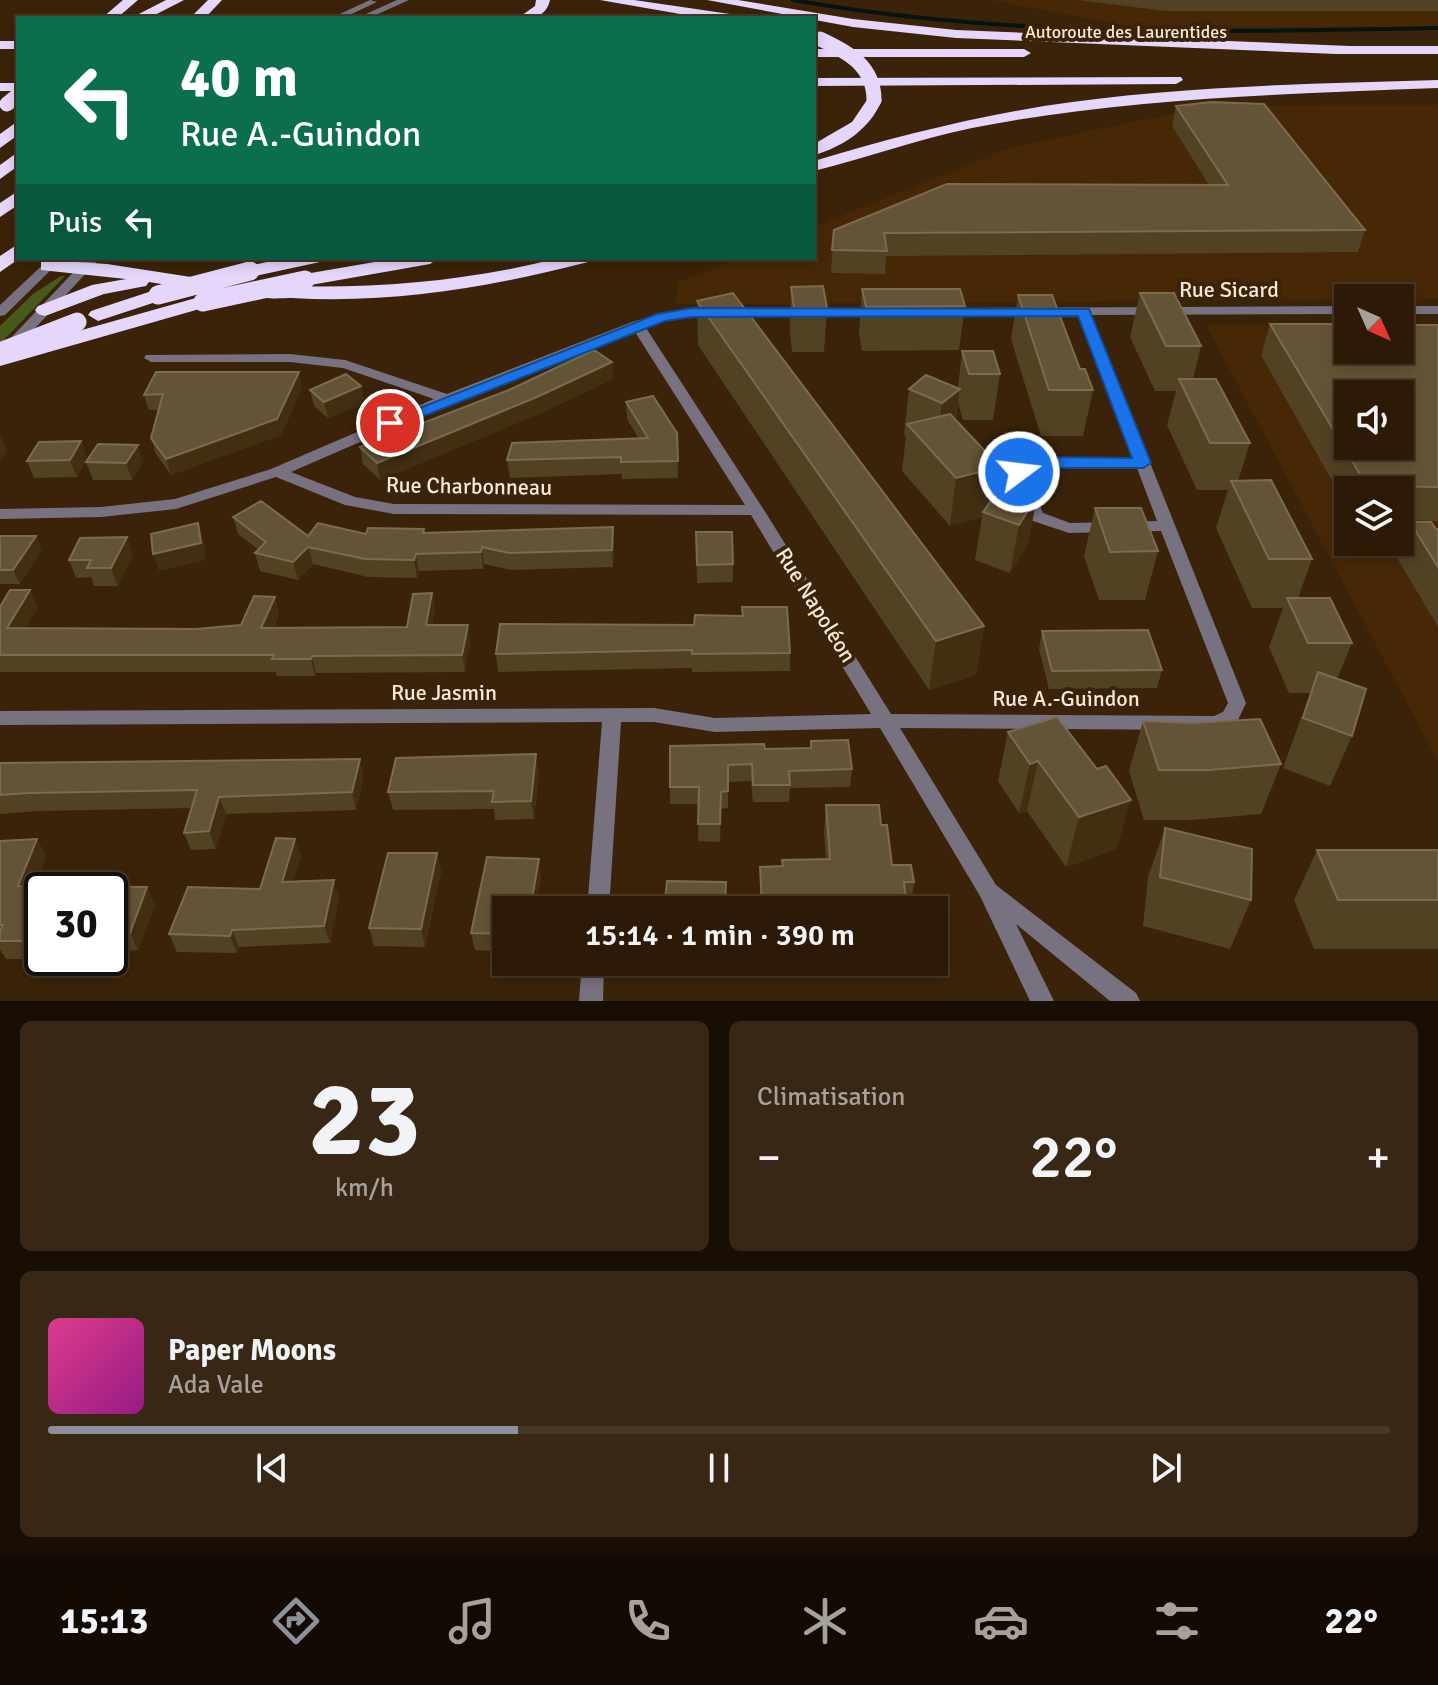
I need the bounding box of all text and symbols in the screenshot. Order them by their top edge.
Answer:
street label: Autoroute des Laurentides [1025,21,1227,43]
text: 40 m [180,43,298,112]
icon: left [48,48,152,152]
text: Rue A.-Guindon [180,112,421,157]
icon: left [118,200,162,244]
text: Puis [48,204,102,241]
street label: Rue Sicard [1179,276,1279,303]
north arrow [1334,284,1414,364]
map controls [1334,284,1414,556]
button: sound [1334,380,1414,460]
pin [356,389,424,457]
icon: arrive [368,401,412,445]
position arrow [977,430,1061,514]
street label: Rue Charbonneau [386,471,552,501]
button: layers [1334,476,1414,556]
street label: Rue Napoléon [770,543,862,667]
street label: Rue Jasmin [391,679,497,706]
street label: Rue A.-Guindon [992,685,1140,712]
speed limit sign: 30 [24,872,128,976]
text: 15:14 · 1 min · 390 m [585,917,855,954]
text: 23 [308,1056,421,1184]
text: Climatisation [757,1081,906,1113]
text: 22° [1030,1121,1117,1195]
text: − [757,1131,781,1185]
text: + [1366,1131,1390,1185]
text: km/h [335,1172,394,1204]
text: Paper Moons [168,1332,336,1369]
text: Ada Vale [168,1369,264,1401]
icon: previous [250,1446,294,1490]
icon: pause [697,1446,741,1490]
icon: next [1144,1446,1188,1490]
icon: directions [268,1593,324,1649]
icon: music [444,1593,500,1649]
icon: phone [620,1593,676,1649]
icon: climate [797,1593,853,1649]
icon: car [973,1593,1029,1649]
icon: filters [1149,1593,1205,1649]
text: 15:13 [60,1599,148,1644]
text: 22° [1325,1599,1378,1644]

